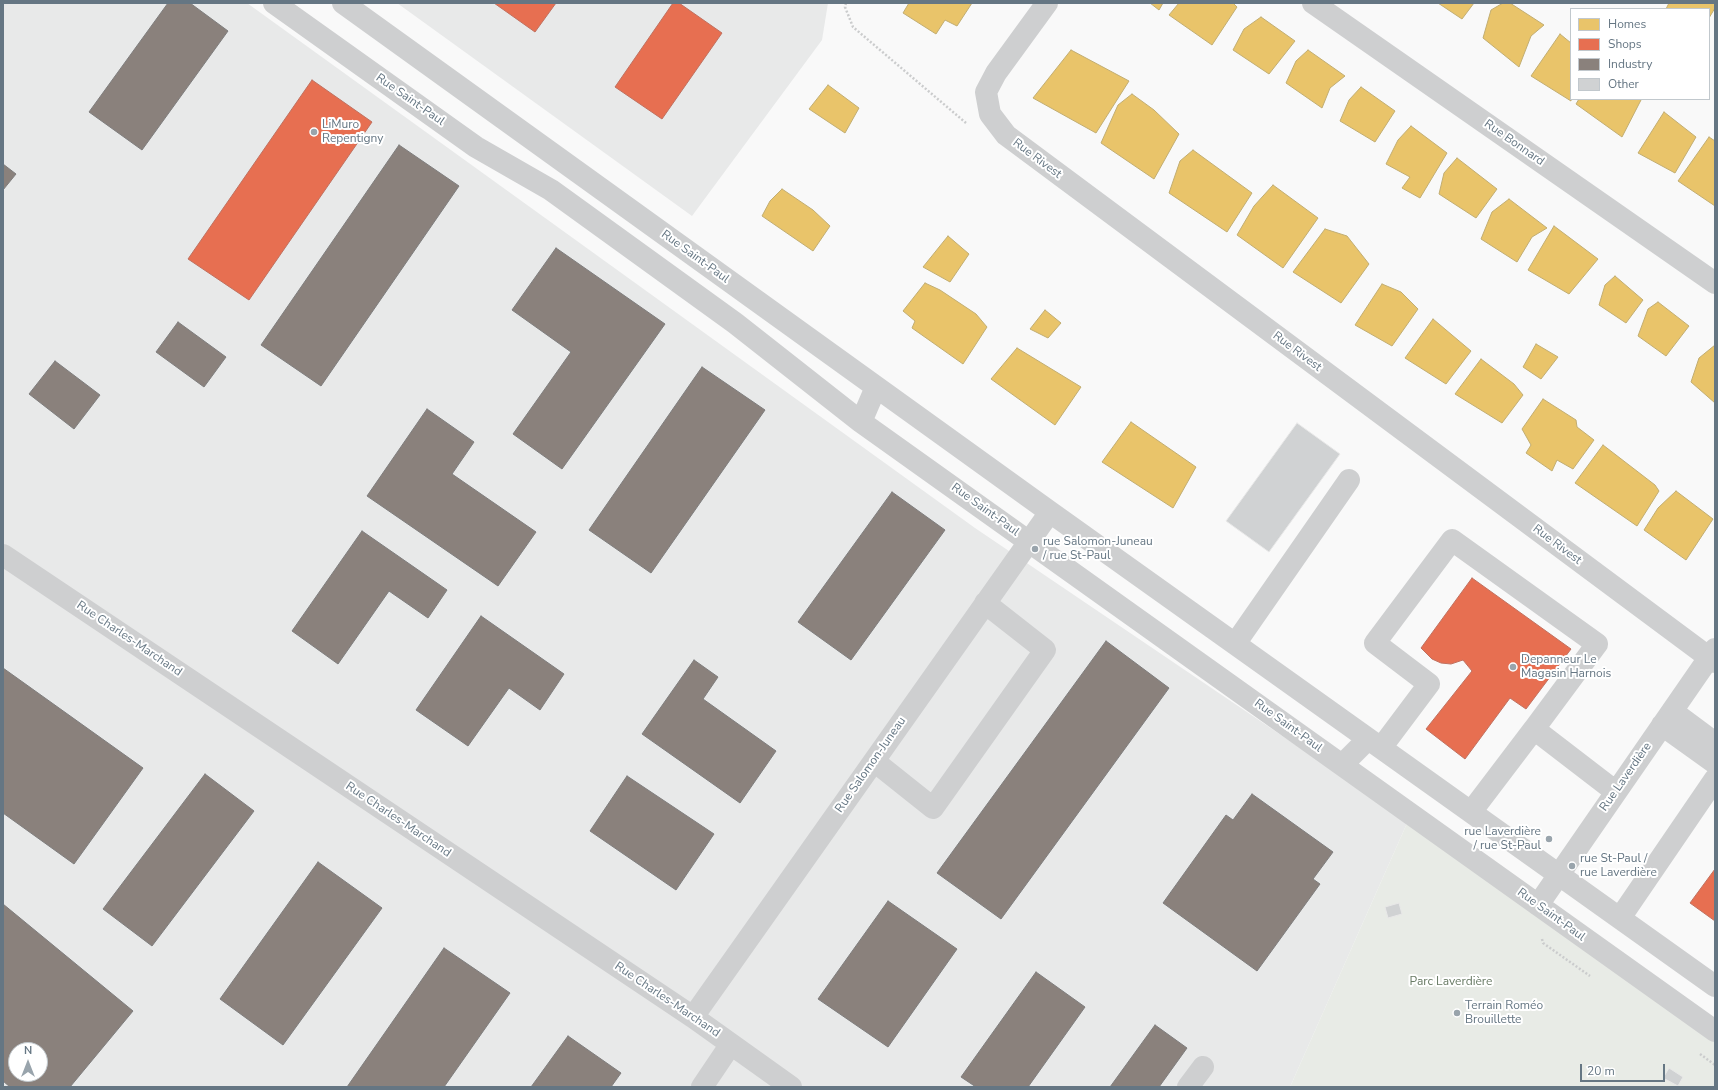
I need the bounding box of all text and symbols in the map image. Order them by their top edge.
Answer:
legend [1570,8,1710,100]
text: Homes [1608,16,1646,32]
text: Shops [1608,36,1642,52]
text: Industry [1608,56,1652,72]
street label: Rue Saint-Paul [373,71,447,129]
text: Other [1608,76,1639,92]
street label: Rue Bonnard [1481,117,1547,169]
place label: LiMuro Repentigny [322,118,383,146]
marker: LiMuro Repentigny [309,127,319,137]
street label: Rue Rivest [1010,136,1064,182]
street label: Rue Saint-Paul [658,227,732,287]
street label: Rue Rivest [1270,329,1324,375]
street label: Rue Saint-Paul [948,480,1022,540]
street label: Rue Rivest [1530,522,1584,568]
place label: rue Salomon-Juneau / rue St-Paul [1043,535,1153,563]
marker: rue Salomon-Juneau / rue St-Paul [1030,544,1040,554]
street label: Rue Charles-Marchand [74,598,184,680]
place label: Depanneur Le Magasin Harnois [1521,653,1611,681]
marker: Depanneur Le Magasin Harnois [1508,662,1518,672]
street label: Rue Saint-Paul [1251,696,1325,756]
street label: Rue Salomon-Juneau [833,714,909,816]
street label: Rue Laverdière [1597,740,1655,814]
street label: Rue Charles-Marchand [343,779,453,861]
place label: rue Laverdière / rue St-Paul [1464,825,1541,853]
marker: rue Laverdière / rue St-Paul [1544,834,1554,844]
place label: rue St-Paul / rue Laverdière [1580,852,1657,880]
marker: rue St-Paul / rue Laverdière [1567,861,1577,871]
street label: Rue Saint-Paul [1514,885,1588,945]
street label: Rue Charles-Marchand [612,959,722,1041]
park label: Parc Laverdière [1410,975,1492,989]
place label: Terrain Roméo Brouillette [1465,999,1543,1027]
marker: Terrain Roméo Brouillette [1452,1008,1462,1018]
north arrow [8,1042,48,1082]
text: N [24,1043,32,1058]
scale bar [1582,1056,1667,1082]
text: 20 m [1587,1063,1615,1079]

